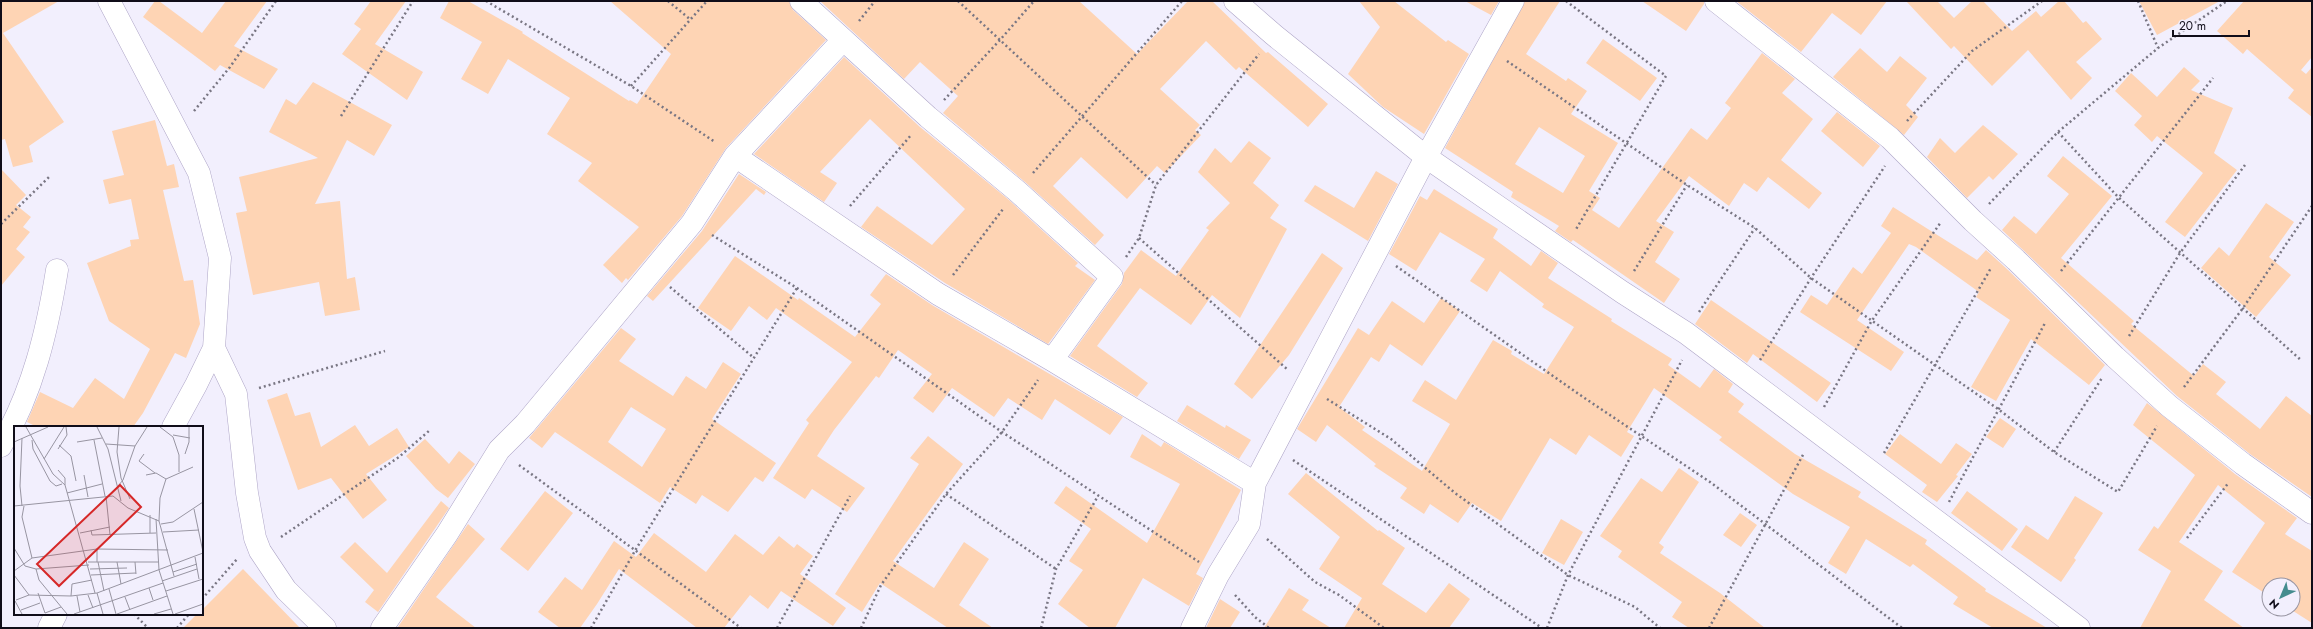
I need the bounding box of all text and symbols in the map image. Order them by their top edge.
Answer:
scale bar [2173,12,2249,38]
text: 20 m [2179,17,2206,35]
inset map [14,426,203,615]
north arrow [2261,577,2301,617]
text: N [2265,595,2283,613]

